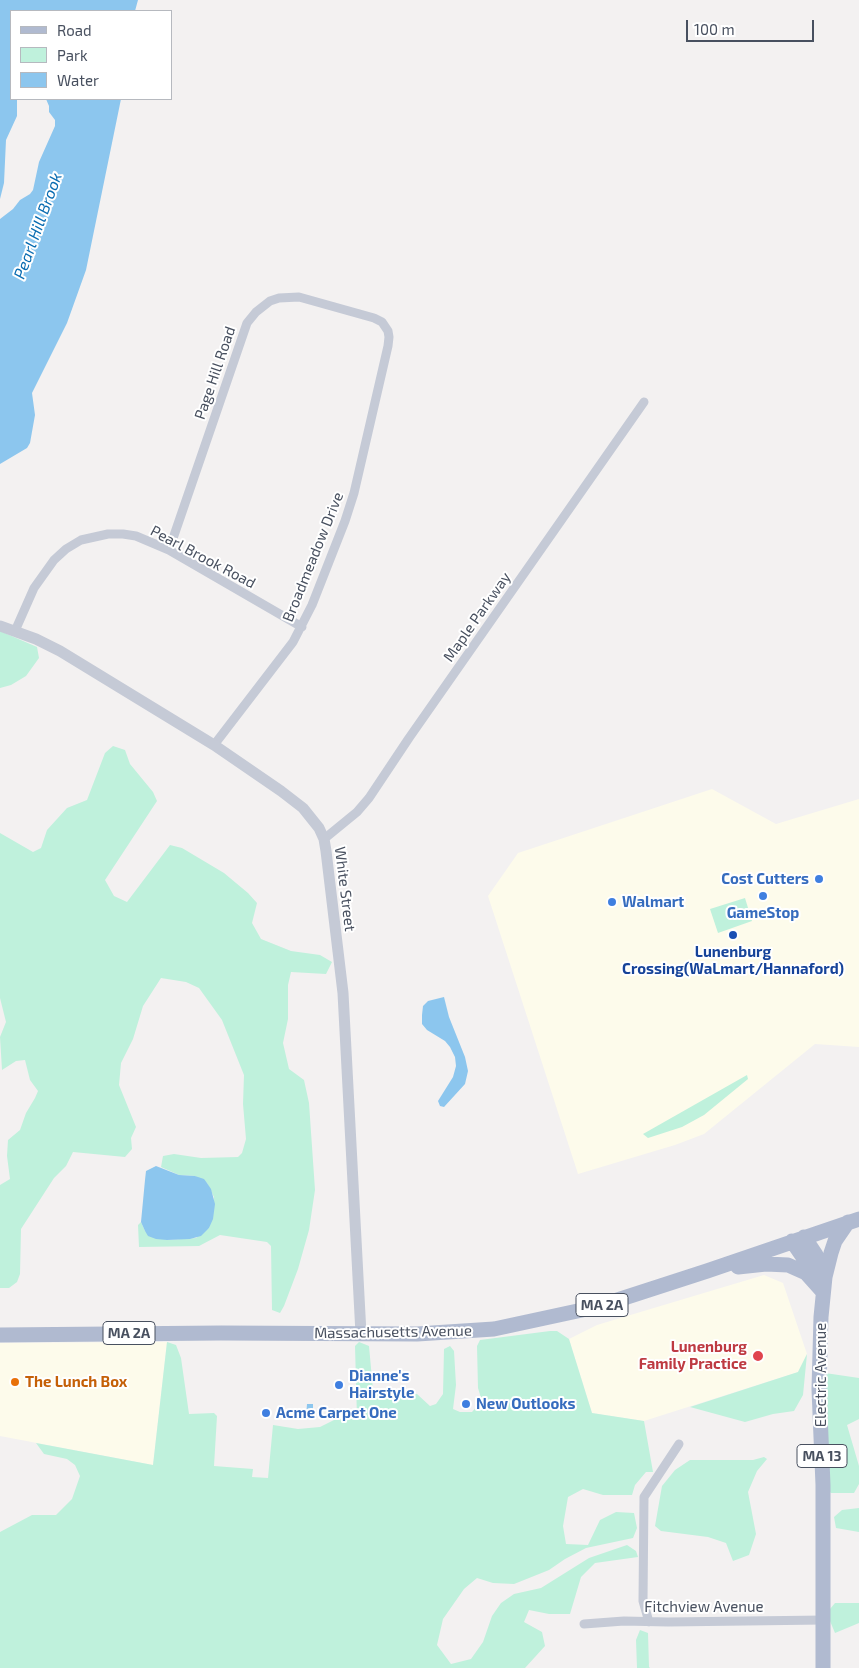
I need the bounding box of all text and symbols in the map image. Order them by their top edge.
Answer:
legend [10,10,172,100]
scale bar [689,10,816,42]
text: 100 m [694,20,735,38]
text: Road [57,21,92,39]
text: Park [57,46,88,64]
text: Water [57,71,99,89]
water label: Pearl Hill Brook [10,170,66,282]
street label: Page Hill Road [191,324,239,422]
street label: Broadmeadow Drive [279,490,347,624]
street label: Pearl Brook Road [147,522,259,592]
street label: Maple Parkway [439,569,515,665]
street label: White Street [331,845,359,933]
place label: Cost Cutters [721,870,809,888]
marker: Cost Cutters [813,873,825,885]
marker: GameStop [757,890,769,902]
place label: Walmart [622,893,684,911]
marker: Walmart [606,896,618,908]
place label: GameStop [727,904,799,922]
marker: Lunenburg Crossing(WaLmart/Hannaford) [727,929,739,941]
place label: Lunenburg Crossing(WaLmart/Hannaford) [622,943,844,978]
road number: MA 2A [576,1294,628,1316]
road number: MA 2A [103,1322,155,1345]
street label: Massachusetts Avenue [314,1322,472,1342]
street label: Electric Avenue [812,1323,830,1427]
place label: Lunenburg Family Practice [639,1338,747,1373]
marker: Lunenburg Family Practice [751,1349,765,1363]
place label: Dianne's Hairstyle [349,1367,414,1402]
place label: The Lunch Box [25,1373,127,1391]
marker: The Lunch Box [9,1376,21,1388]
marker: Dianne's Hairstyle [333,1379,345,1391]
place label: New Outlooks [476,1395,576,1413]
marker: New Outlooks [460,1398,472,1410]
place label: Acme Carpet One [276,1404,397,1422]
marker: Acme Carpet One [260,1407,272,1419]
road number: MA 13 [797,1444,847,1468]
street label: Fitchview Avenue [644,1598,764,1616]

